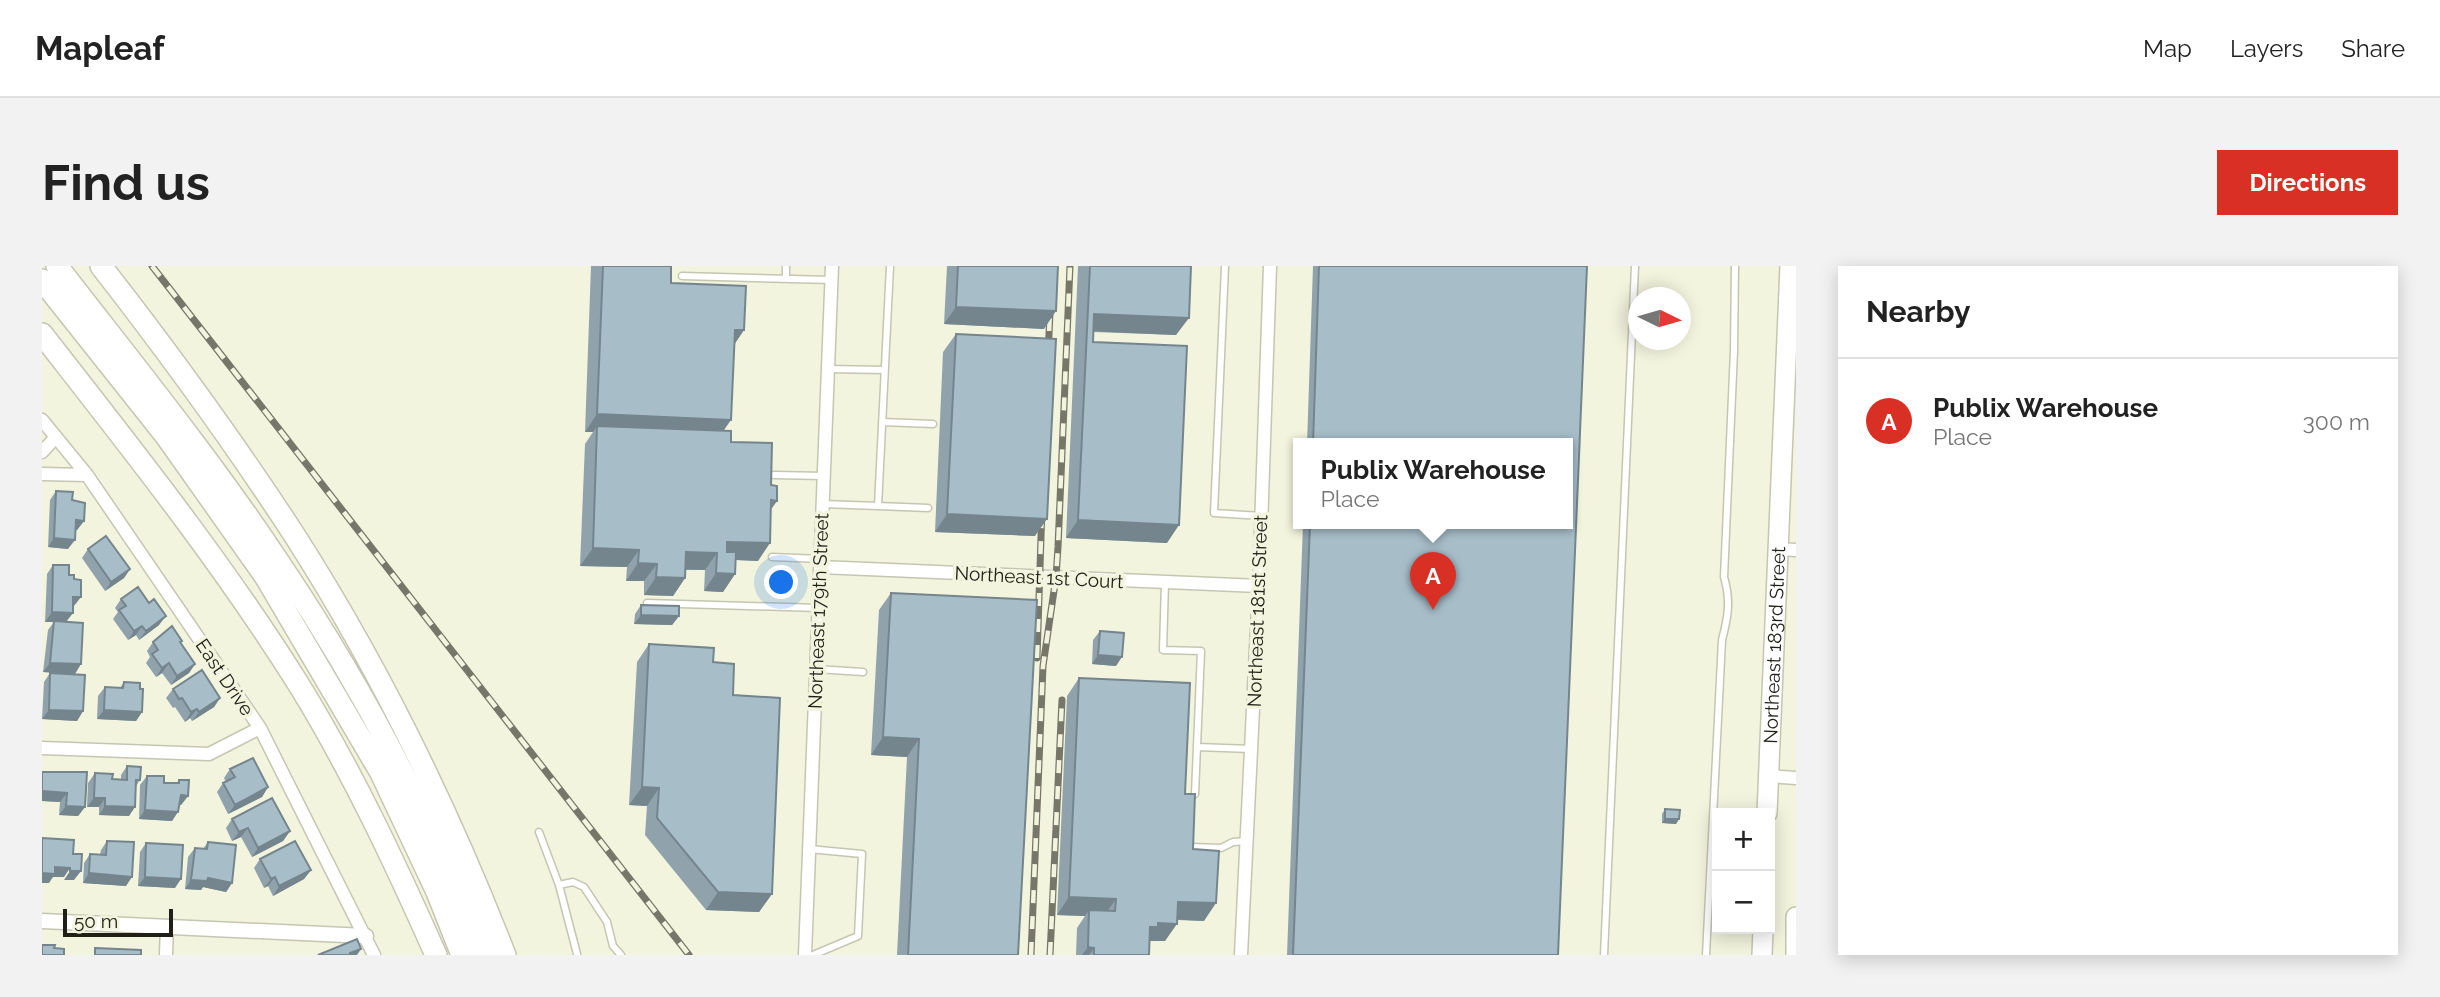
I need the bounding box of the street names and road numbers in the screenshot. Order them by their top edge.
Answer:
street label: Northeast 179th Street [804,512,832,709]
street label: Northeast 181st Street [1243,514,1271,708]
street label: Northeast 183rd Street [1759,546,1789,744]
street label: Northeast 1st Court [954,562,1125,592]
street label: East Drive [191,635,259,719]

